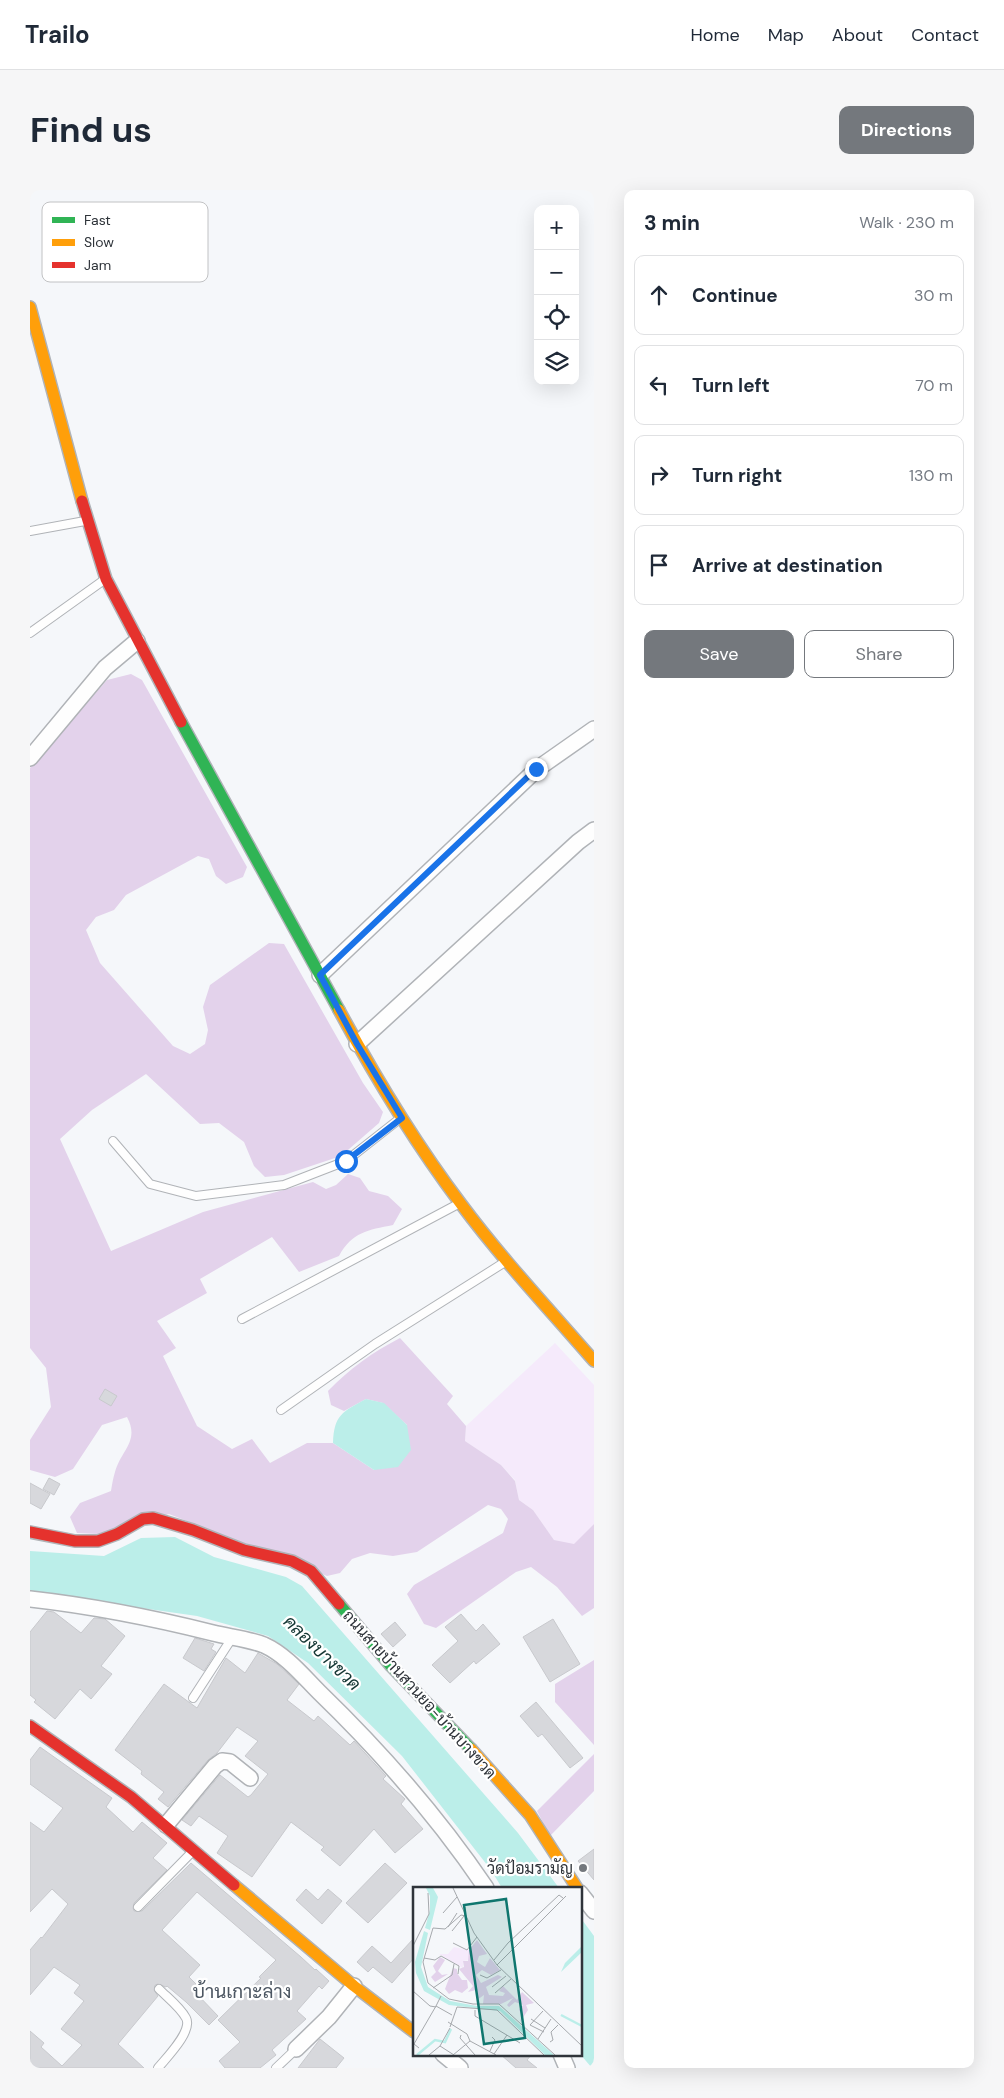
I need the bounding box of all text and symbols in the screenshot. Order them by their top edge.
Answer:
text: Trailo [25,19,90,50]
text: Home [690,23,740,47]
text: Map [768,23,804,47]
text: About [832,23,883,47]
text: Contact [911,23,979,47]
button: Directions [839,106,974,154]
text: Find us [30,107,152,153]
legend [42,202,208,282]
map controls [534,205,579,385]
button: + [534,205,579,250]
text: 3 min [644,209,700,237]
text: Fast [84,211,111,229]
text: Walk · 230 m [859,212,954,233]
text: Slow [84,233,114,251]
button: − [534,250,579,295]
text: Jam [84,256,111,274]
icon: ahead [645,281,673,309]
text: Continue [692,283,778,308]
text: 30 m [914,285,953,306]
button: locate [534,295,579,340]
button: layers [534,340,579,385]
icon: left [645,371,673,399]
text: Turn left [692,373,770,398]
text: 70 m [915,375,953,396]
icon: right [645,461,673,489]
text: Turn right [692,463,782,488]
text: 130 m [909,465,953,486]
icon: arrive [645,551,673,579]
text: Arrive at destination [692,553,883,578]
button: Save [644,630,794,678]
button: Share [804,630,954,678]
route end [525,758,548,781]
route start [335,1150,358,1173]
street label: ถนนสายบ้านสวนยอ-บ้านบางขวด [338,1606,501,1783]
water label: คลองบางขวด [278,1610,366,1696]
place label: วัดป้อมรามัญ [487,1858,573,1879]
marker: วัดป้อมรามัญ [577,1862,589,1874]
inset map [413,1887,582,2056]
district label: บ้านเกาะล่าง [193,1979,291,2004]

